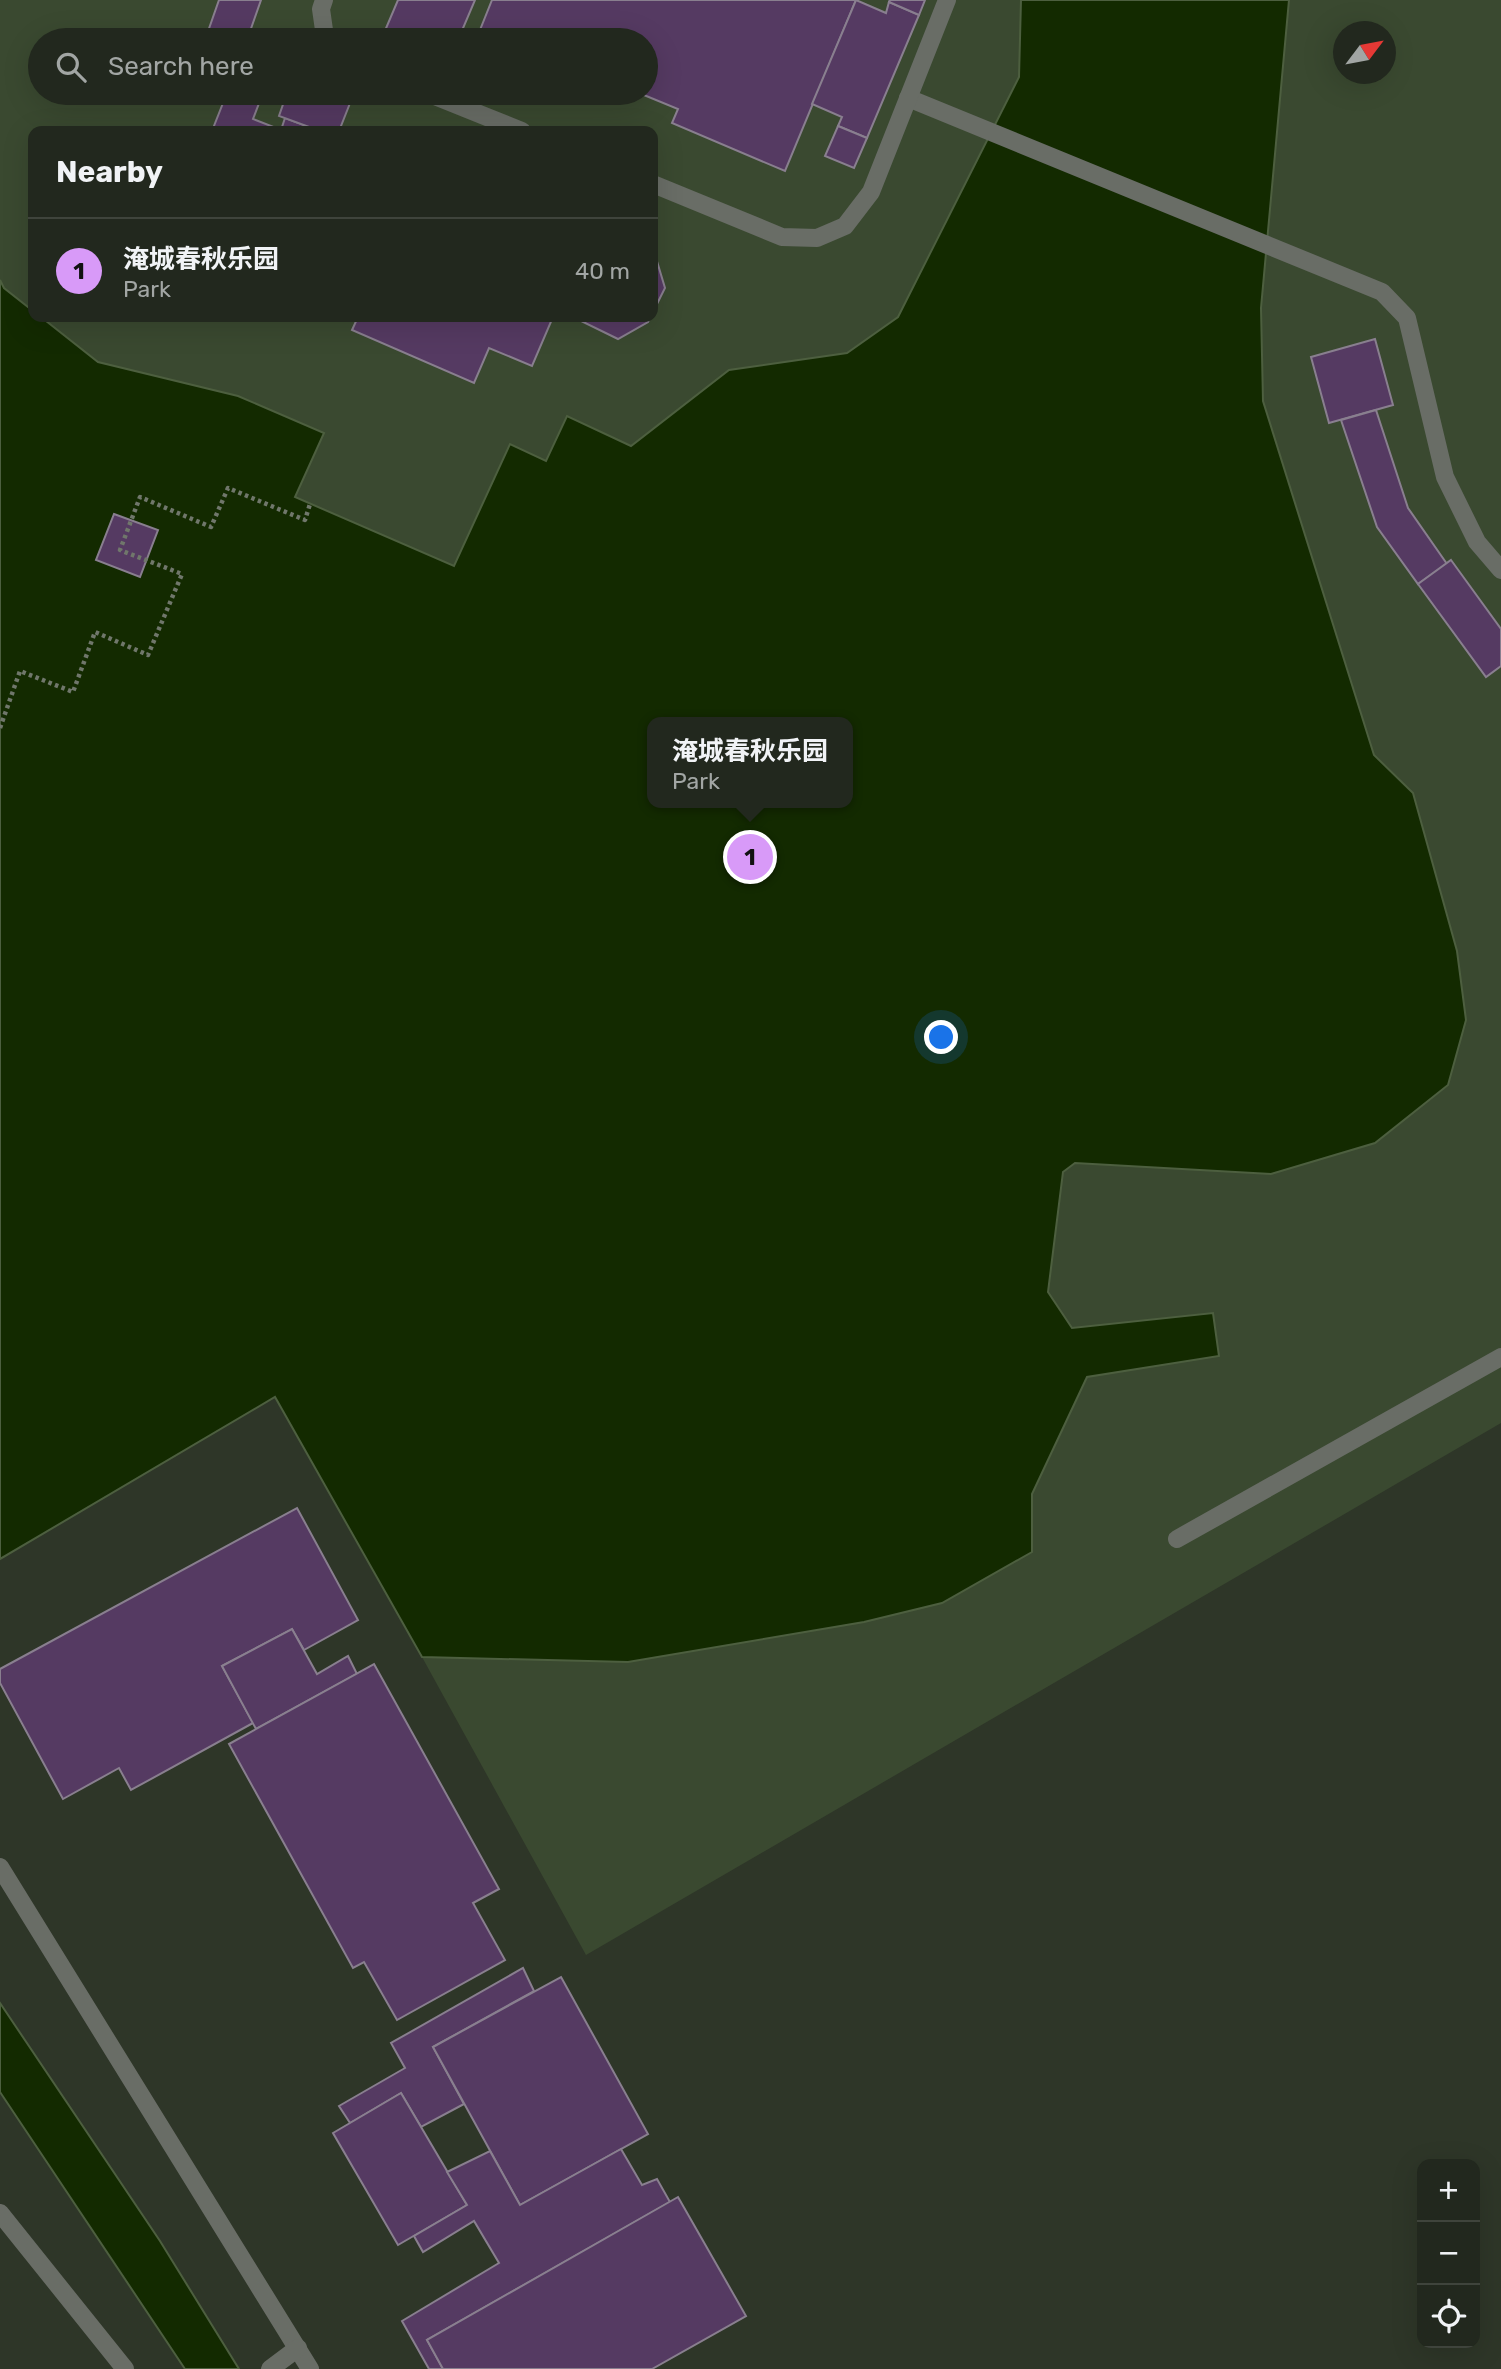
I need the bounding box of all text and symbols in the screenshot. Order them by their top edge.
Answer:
north arrow [1333,21,1396,84]
search box [28,28,658,105]
icon: search [52,48,90,86]
text: Search here [108,51,254,82]
text: Nearby [56,154,163,190]
text: 淹城春秋乐园 [123,244,279,275]
text: 1 [73,257,85,285]
text: 40 m [575,257,630,285]
text: Park [123,275,171,303]
popup [647,717,853,808]
text: 淹城春秋乐园 [672,736,828,767]
text: Park [672,767,720,795]
pin: 1 [727,831,773,883]
your location [924,1020,958,1054]
map controls [1417,2159,1480,2348]
button: + [1417,2159,1480,2222]
button: − [1417,2222,1480,2285]
button: locate [1417,2285,1480,2348]

